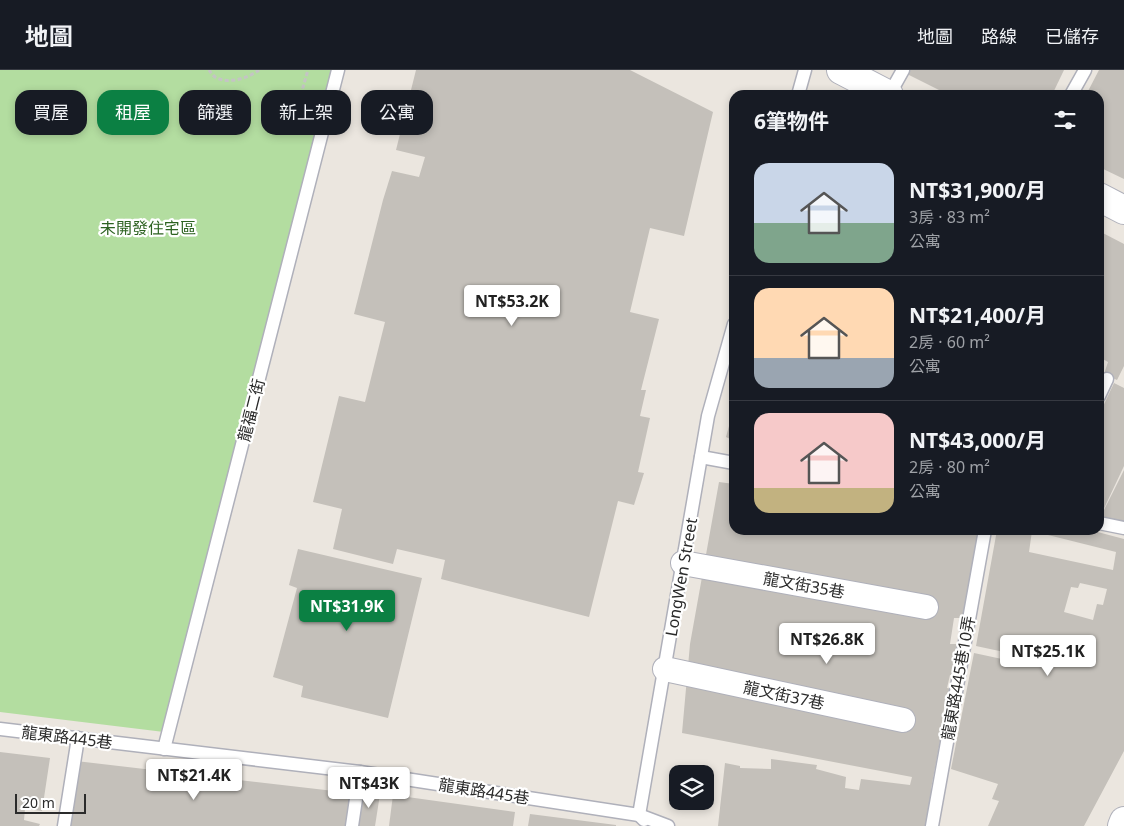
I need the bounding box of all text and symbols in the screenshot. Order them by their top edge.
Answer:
text: 地圖 [25,19,73,52]
text: 地圖 [917,24,953,48]
text: 路線 [981,24,1017,48]
text: 已儲存 [1045,24,1099,48]
chip: 買屋 [15,90,87,135]
chip: 租屋 [97,90,169,135]
chip: 篩選 [179,90,251,135]
chip: 新上架 [261,90,351,135]
chip: 公寓 [361,90,433,135]
icon: filters [1051,106,1079,134]
text: 6筆物件 [754,107,829,135]
text: NT$31,900/月 [909,176,1046,204]
icon: home [794,183,854,243]
text: 3房 · 83 m² [909,206,990,228]
park label: 未開發住宅區 [100,217,196,239]
text: 公寓 [909,230,941,252]
pin: NT$53.2K [460,284,564,327]
text: NT$53.2K [475,290,549,312]
text: NT$21,400/月 [909,301,1046,329]
icon: home [794,308,854,368]
text: 2房 · 60 m² [909,331,990,353]
text: 公寓 [909,355,941,377]
street label: 龍福二街 [233,376,269,444]
text: NT$43,000/月 [909,426,1046,454]
icon: home [794,433,854,493]
text: 2房 · 80 m² [909,456,990,478]
text: 公寓 [909,480,941,502]
street label: LongWen Street [660,516,702,638]
street label: 龍文街35巷 [762,567,846,603]
pin: NT$31.9K [295,590,399,632]
text: NT$31.9K [310,595,384,617]
street label: 龍東路445巷10弄 [936,614,980,742]
pin: NT$26.8K [775,622,879,665]
text: NT$26.8K [790,628,864,650]
pin: NT$25.1K [996,634,1100,677]
text: NT$25.1K [1011,640,1085,662]
street label: 龍文街37巷 [741,676,827,714]
street label: 龍東路445巷 [20,721,114,753]
pin: NT$21.4K [142,758,246,801]
text: NT$21.4K [157,764,231,786]
map controls [669,765,714,810]
button: layers [669,765,714,810]
pin: NT$43K [328,766,410,809]
text: NT$43K [339,772,399,794]
street label: 龍東路445巷 [437,773,531,809]
scale bar [15,791,86,814]
text: 20 m [22,793,55,812]

